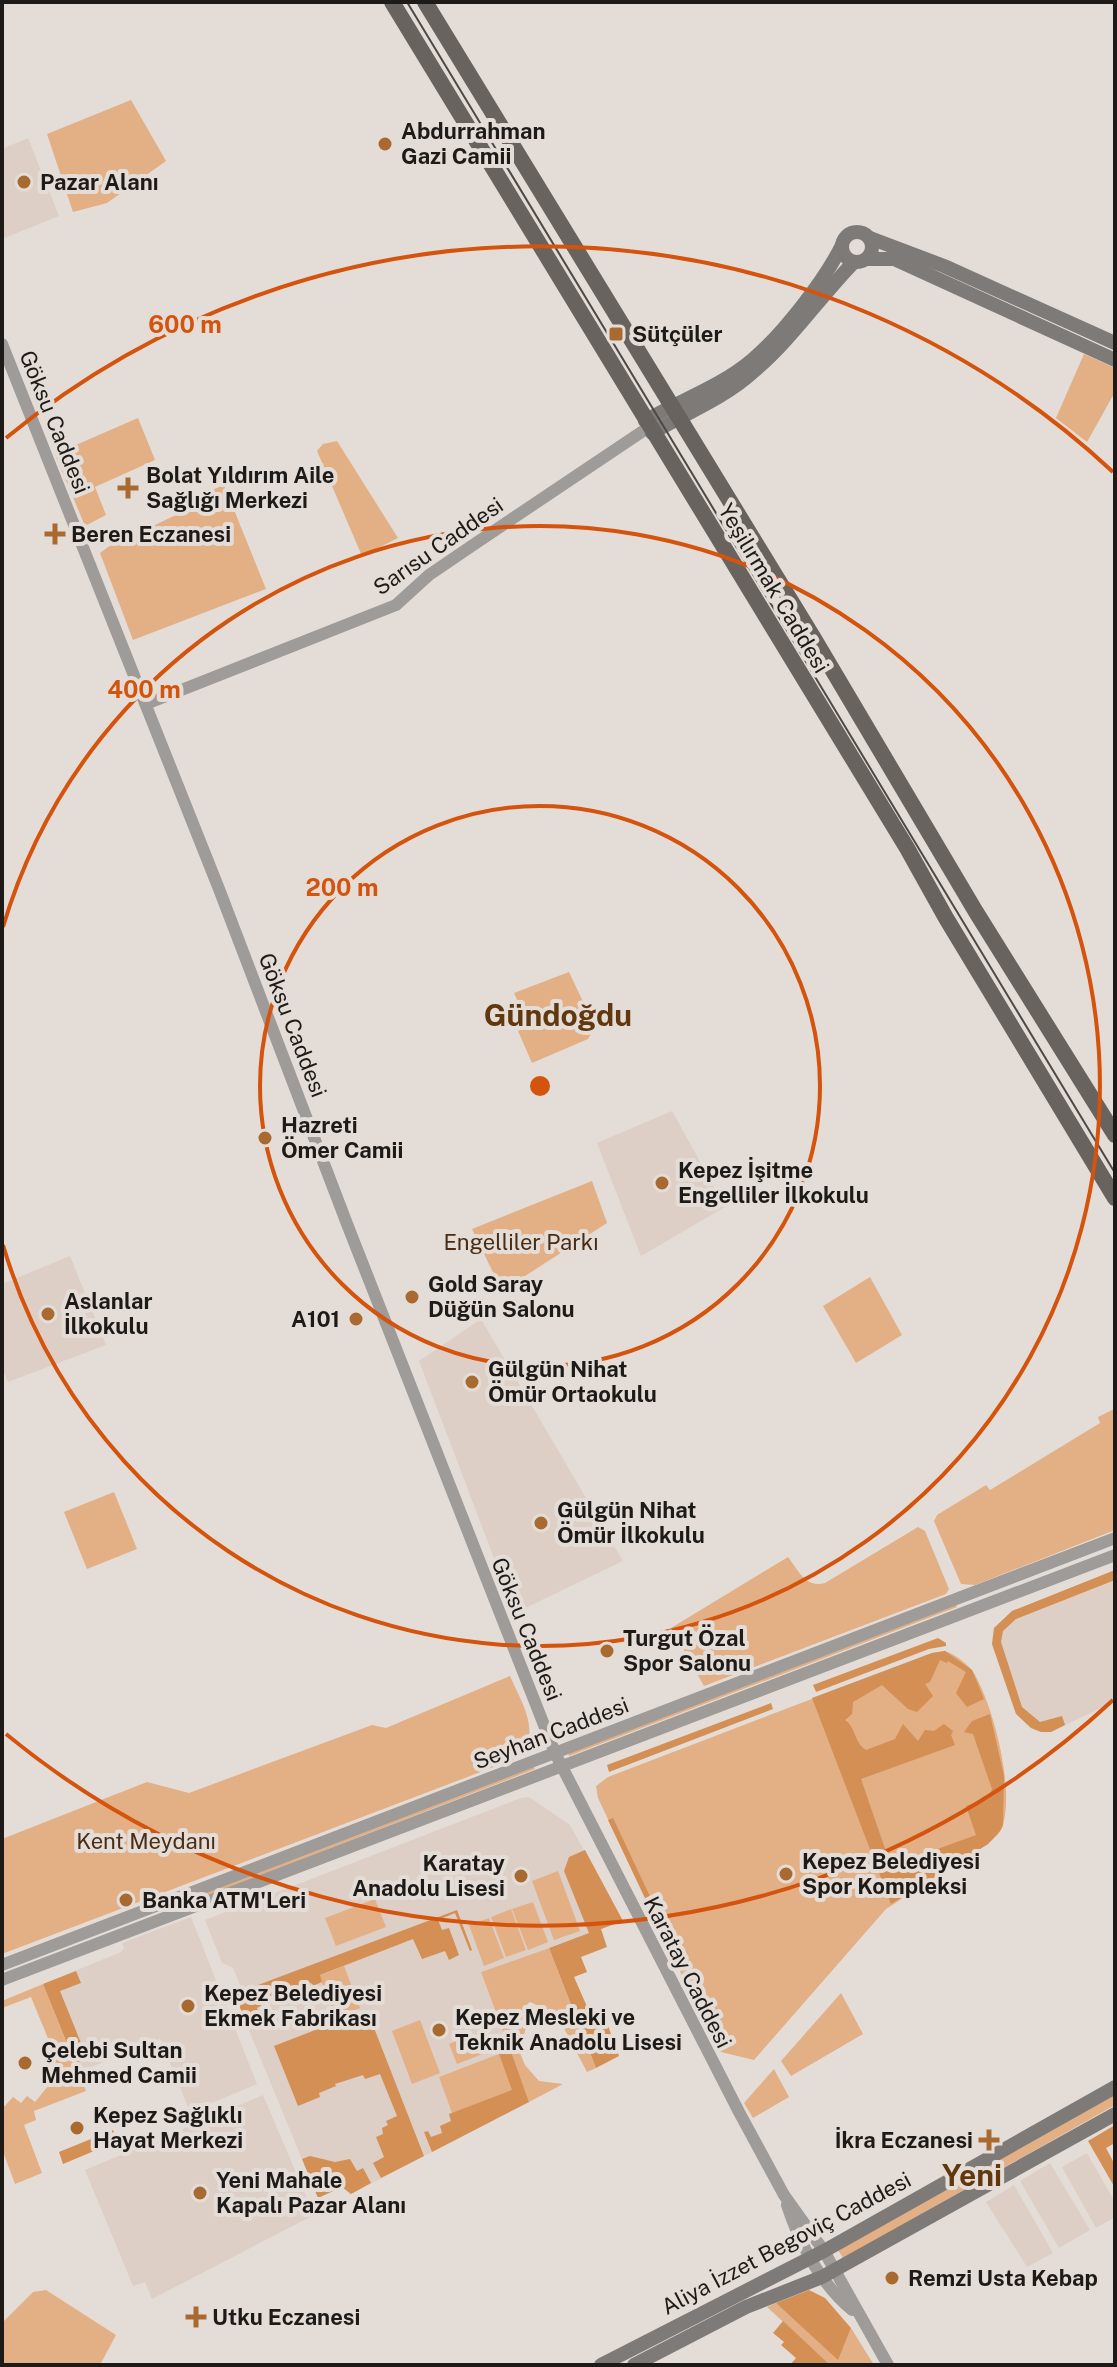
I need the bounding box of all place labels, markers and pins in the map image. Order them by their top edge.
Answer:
place label: Abdurrahman Gazi Camii [401,118,545,169]
marker: Abdurrahman Gazi Camii [376,135,394,153]
place label: Pazar Alanı [40,169,159,195]
marker: Pazar Alanı [15,173,33,191]
place label: Sütçüler [632,321,723,347]
marker: Sütçüler [607,325,625,343]
place label: Bolat Yıldırım Aile Sağlığı Merkezi [146,462,334,513]
marker: Bolat Yıldırım Aile Sağlığı Merkezi [117,477,139,499]
place label: Beren Eczanesi [71,521,231,547]
marker: Beren Eczanesi [46,525,64,543]
centre of rings [526,1072,554,1100]
place label: Hazreti Ömer Camii [281,1112,403,1163]
marker: Hazreti Ömer Camii [256,1129,274,1147]
place label: Kepez İşitme Engelliler İlkokulu [678,1157,869,1208]
marker: Kepez İşitme Engelliler İlkokulu [653,1174,671,1192]
place label: Gold Saray Düğün Salonu [428,1271,575,1322]
place label: Aslanlar İlkokulu [64,1288,153,1339]
marker: Gold Saray Düğün Salonu [403,1288,421,1306]
marker: Aslanlar İlkokulu [39,1305,57,1323]
place label: A101 [291,1306,340,1332]
marker: A101 [347,1310,365,1328]
place label: Gülgün Nihat Ömür Ortaokulu [488,1356,657,1407]
marker: Gülgün Nihat Ömür Ortaokulu [463,1373,481,1391]
place label: Gülgün Nihat Ömür İlkokulu [557,1497,705,1548]
marker: Gülgün Nihat Ömür İlkokulu [532,1514,550,1532]
place label: Turgut Özal Spor Salonu [623,1624,751,1676]
marker: Turgut Özal Spor Salonu [598,1642,616,1660]
place label: Kepez Belediyesi Spor Kompleksi [802,1848,980,1899]
place label: Karatay Anadolu Lisesi [352,1850,506,1901]
marker: Kepez Belediyesi Spor Kompleksi [777,1865,795,1883]
marker: Karatay Anadolu Lisesi [512,1867,530,1885]
place label: Banka ATM'Leri [142,1887,306,1913]
marker: Banka ATM'Leri [117,1891,135,1909]
place label: Kepez Belediyesi Ekmek Fabrikası [204,1980,382,2031]
marker: Kepez Belediyesi Ekmek Fabrikası [179,1997,197,2015]
place label: Kepez Mesleki ve Teknik Anadolu Lisesi [455,2004,682,2055]
marker: Kepez Mesleki ve Teknik Anadolu Lisesi [430,2021,448,2039]
place label: Çelebi Sultan Mehmed Camii [41,2037,197,2088]
marker: Çelebi Sultan Mehmed Camii [16,2054,34,2072]
place label: Kepez Sağlıklı Hayat Merkezi [93,2102,243,2153]
marker: Kepez Sağlıklı Hayat Merkezi [68,2119,86,2137]
place label: İkra Eczanesi [835,2127,973,2153]
marker: İkra Eczanesi [980,2131,998,2149]
place label: Yeni Mahale Kapalı Pazar Alanı [216,2167,406,2218]
marker: Yeni Mahale Kapalı Pazar Alanı [191,2184,209,2202]
place label: Remzi Usta Kebap [908,2265,1098,2291]
marker: Remzi Usta Kebap [883,2269,901,2287]
place label: Utku Eczanesi [212,2304,360,2330]
marker: Utku Eczanesi [187,2308,205,2326]

